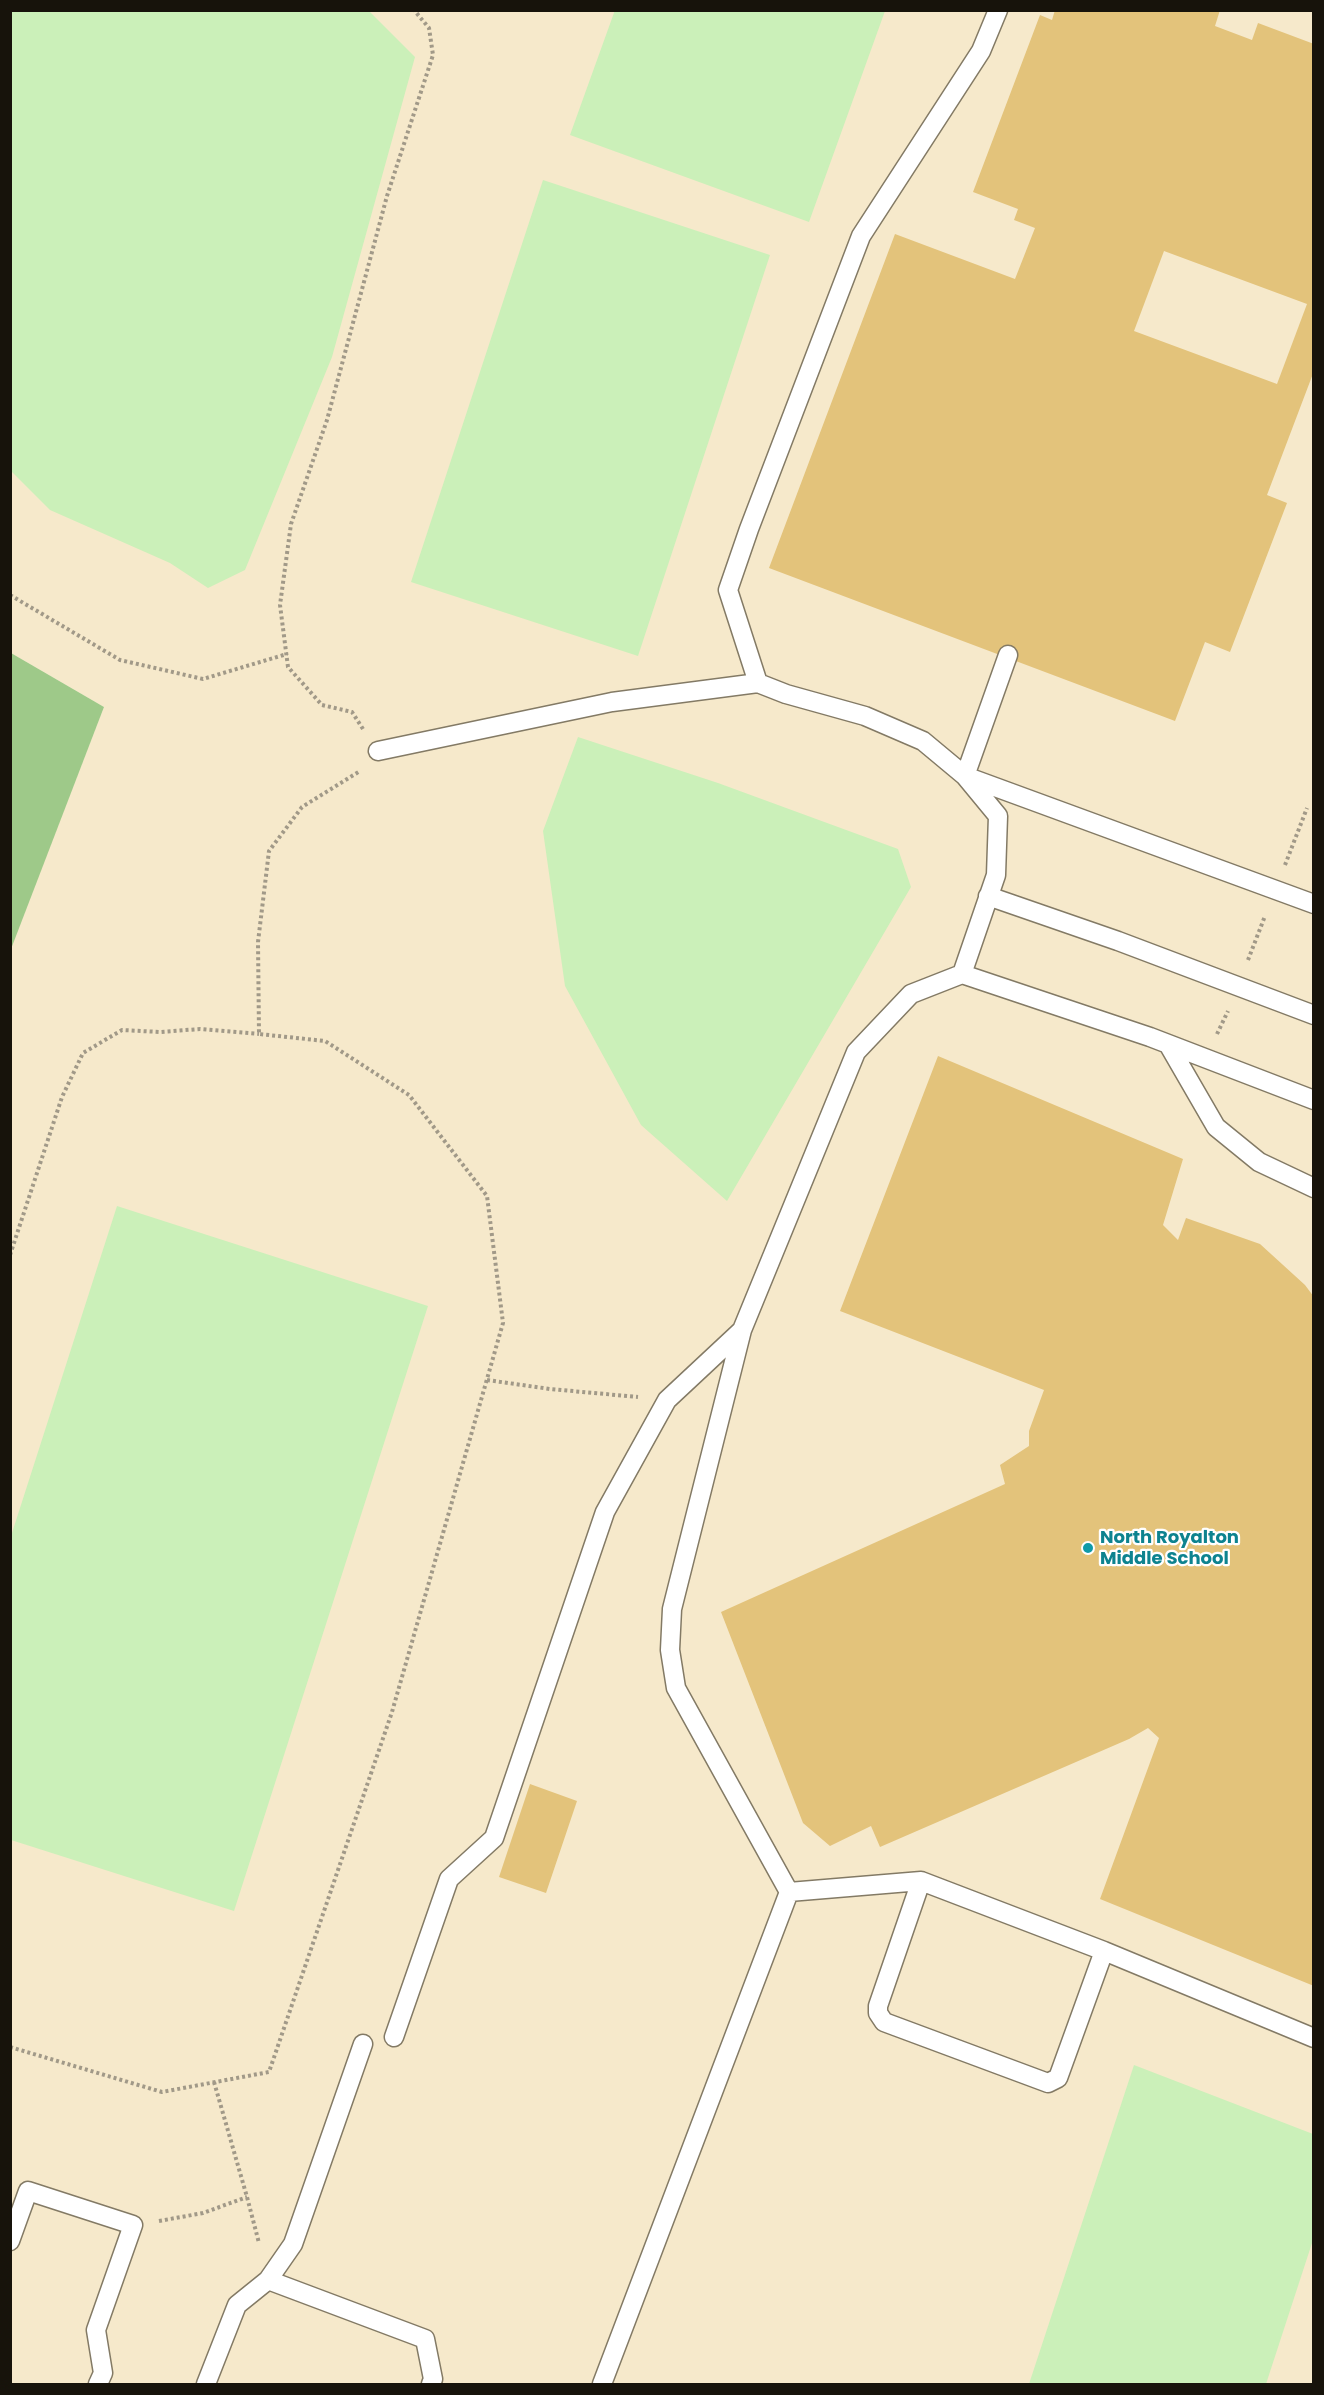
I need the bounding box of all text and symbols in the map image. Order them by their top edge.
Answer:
place label: North Royalton Middle School [1100,1527,1239,1570]
marker: North Royalton Middle School [1081,1541,1095,1555]

